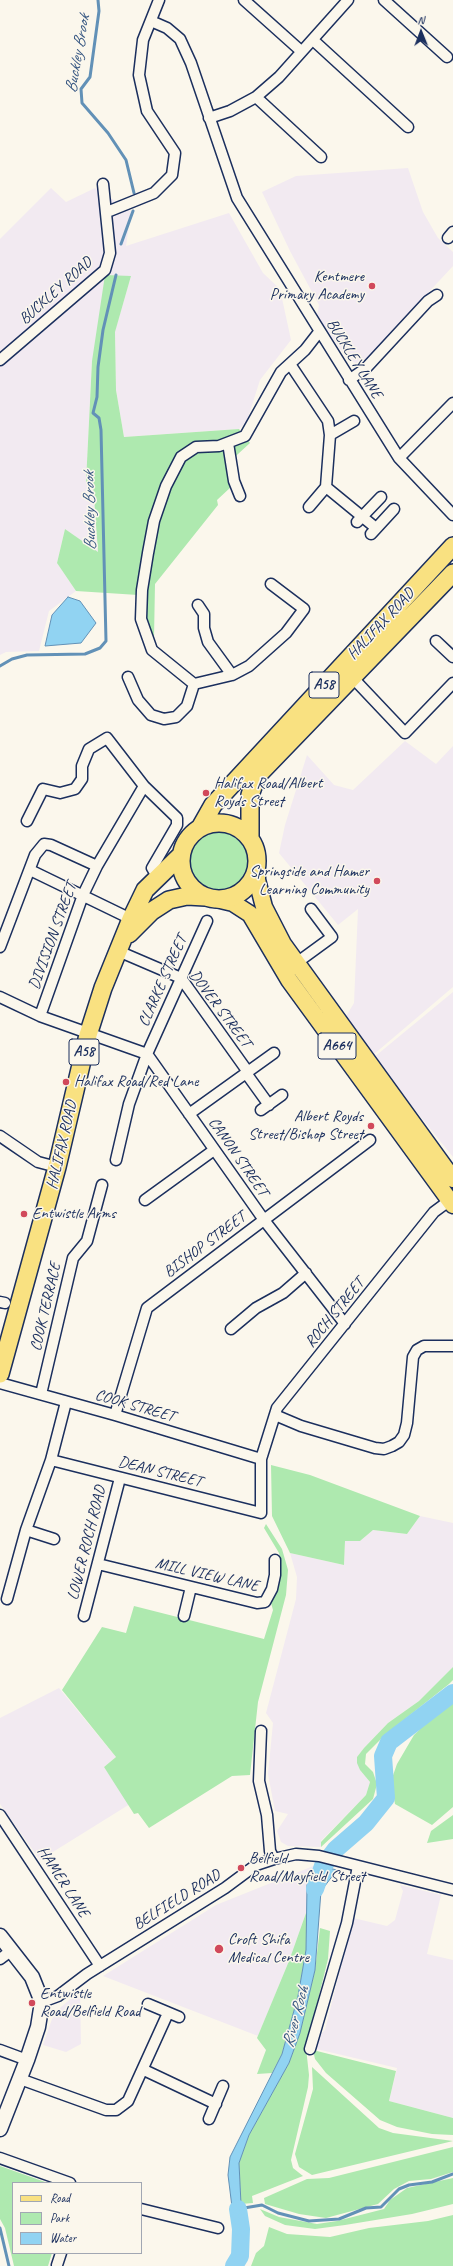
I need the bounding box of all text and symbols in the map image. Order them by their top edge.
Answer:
north arrow [401,12,441,52]
water label: Buckley Brook [61,13,95,95]
text: N [417,13,424,27]
street label: BUCKLEY ROAD [15,253,97,329]
place label: Kentmere Primary Academy [270,267,364,305]
marker: Kentmere Primary Academy [367,281,377,291]
street label: BUCKLEY LANE [322,315,386,403]
water label: Buckley Brook [79,471,101,551]
street label: HALIFAX ROAD [343,584,419,664]
road number: A58 [309,672,339,698]
place label: Halifax Road/Albert Royds Street [214,774,322,812]
marker: Halifax Road/Albert Royds Street [201,788,211,798]
place label: Springside and Hamer Learning Community [249,862,369,900]
marker: Springside and Hamer Learning Community [372,876,382,886]
street label: DIVISION STREET [25,880,81,992]
street label: CLARKE STREET [134,932,192,1030]
street label: DOVER STREET [185,966,255,1052]
road number: A664 [318,1033,356,1059]
road number: A58 [69,1039,99,1065]
place label: Halifax Road/Red Lane [74,1072,198,1092]
marker: Halifax Road/Red Lane [61,1077,71,1087]
street label: HALIFAX ROAD [42,1099,82,1191]
place label: Albert Royds Street/Bishop Street [248,1107,363,1145]
street label: CANON STREET [204,1114,272,1200]
marker: Albert Royds Street/Bishop Street [366,1121,376,1131]
place label: Entwistle Arms [32,1204,116,1224]
street label: BISHOP STREET [160,1208,250,1282]
marker: Entwistle Arms [19,1209,29,1219]
street label: COOK TERRACE [27,1261,65,1353]
street label: ROCH STREET [301,1274,369,1352]
street label: COOK STREET [93,1385,177,1427]
street label: DEAN STREET [116,1452,204,1492]
street label: LOWER ROCH ROAD [64,1484,110,1602]
street label: MILL VIEW LANE [154,1554,260,1596]
street label: HAMER LANE [33,1843,93,1921]
place label: Belfield Road/Mayfield Street [249,1849,365,1887]
marker: Belfield Road/Mayfield Street [236,1863,246,1873]
street label: BELFIELD ROAD [130,1866,224,1934]
place label: Croft Shifa Medical Centre [228,1930,309,1968]
marker: Croft Shifa Medical Centre [213,1943,225,1955]
place label: Entwistle Road/Belfield Road [40,1984,141,2022]
water label: River Roch [278,1984,314,2050]
marker: Entwistle Road/Belfield Road [27,1998,37,2008]
legend [12,2182,142,2254]
text: Road [50,2190,70,2206]
text: Park [50,2210,69,2226]
text: Water [50,2230,76,2246]

